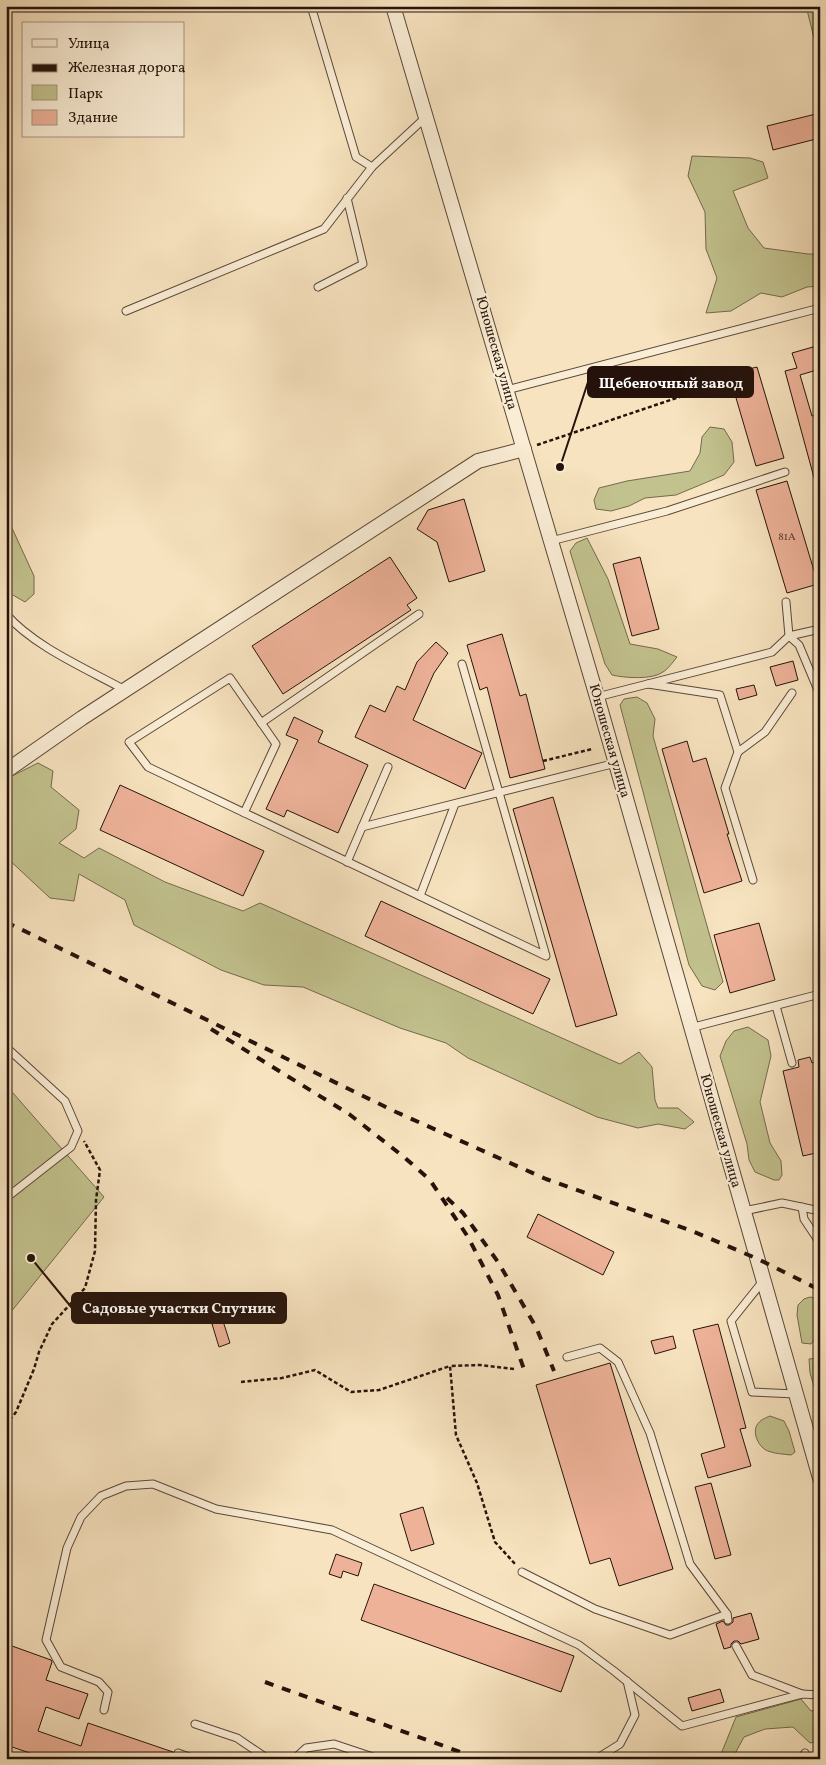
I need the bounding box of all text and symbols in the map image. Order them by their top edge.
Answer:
legend [22,22,185,138]
text: Улица [68,34,110,55]
text: Железная дорога [68,58,185,79]
text: Парк [68,84,103,105]
text: Здание [68,108,118,129]
street label: Юношеская улица [471,294,521,412]
callout: Щебеночный завод [588,367,753,397]
text: Щебеночный завод [599,374,743,395]
house number: 81А [778,530,796,545]
street label: Юношеская улица [584,682,634,800]
street label: Юношеская улица [695,1072,745,1190]
callout: Садовые участки Спутник [72,1293,286,1323]
text: Садовые участки Спутник [82,1299,276,1320]

